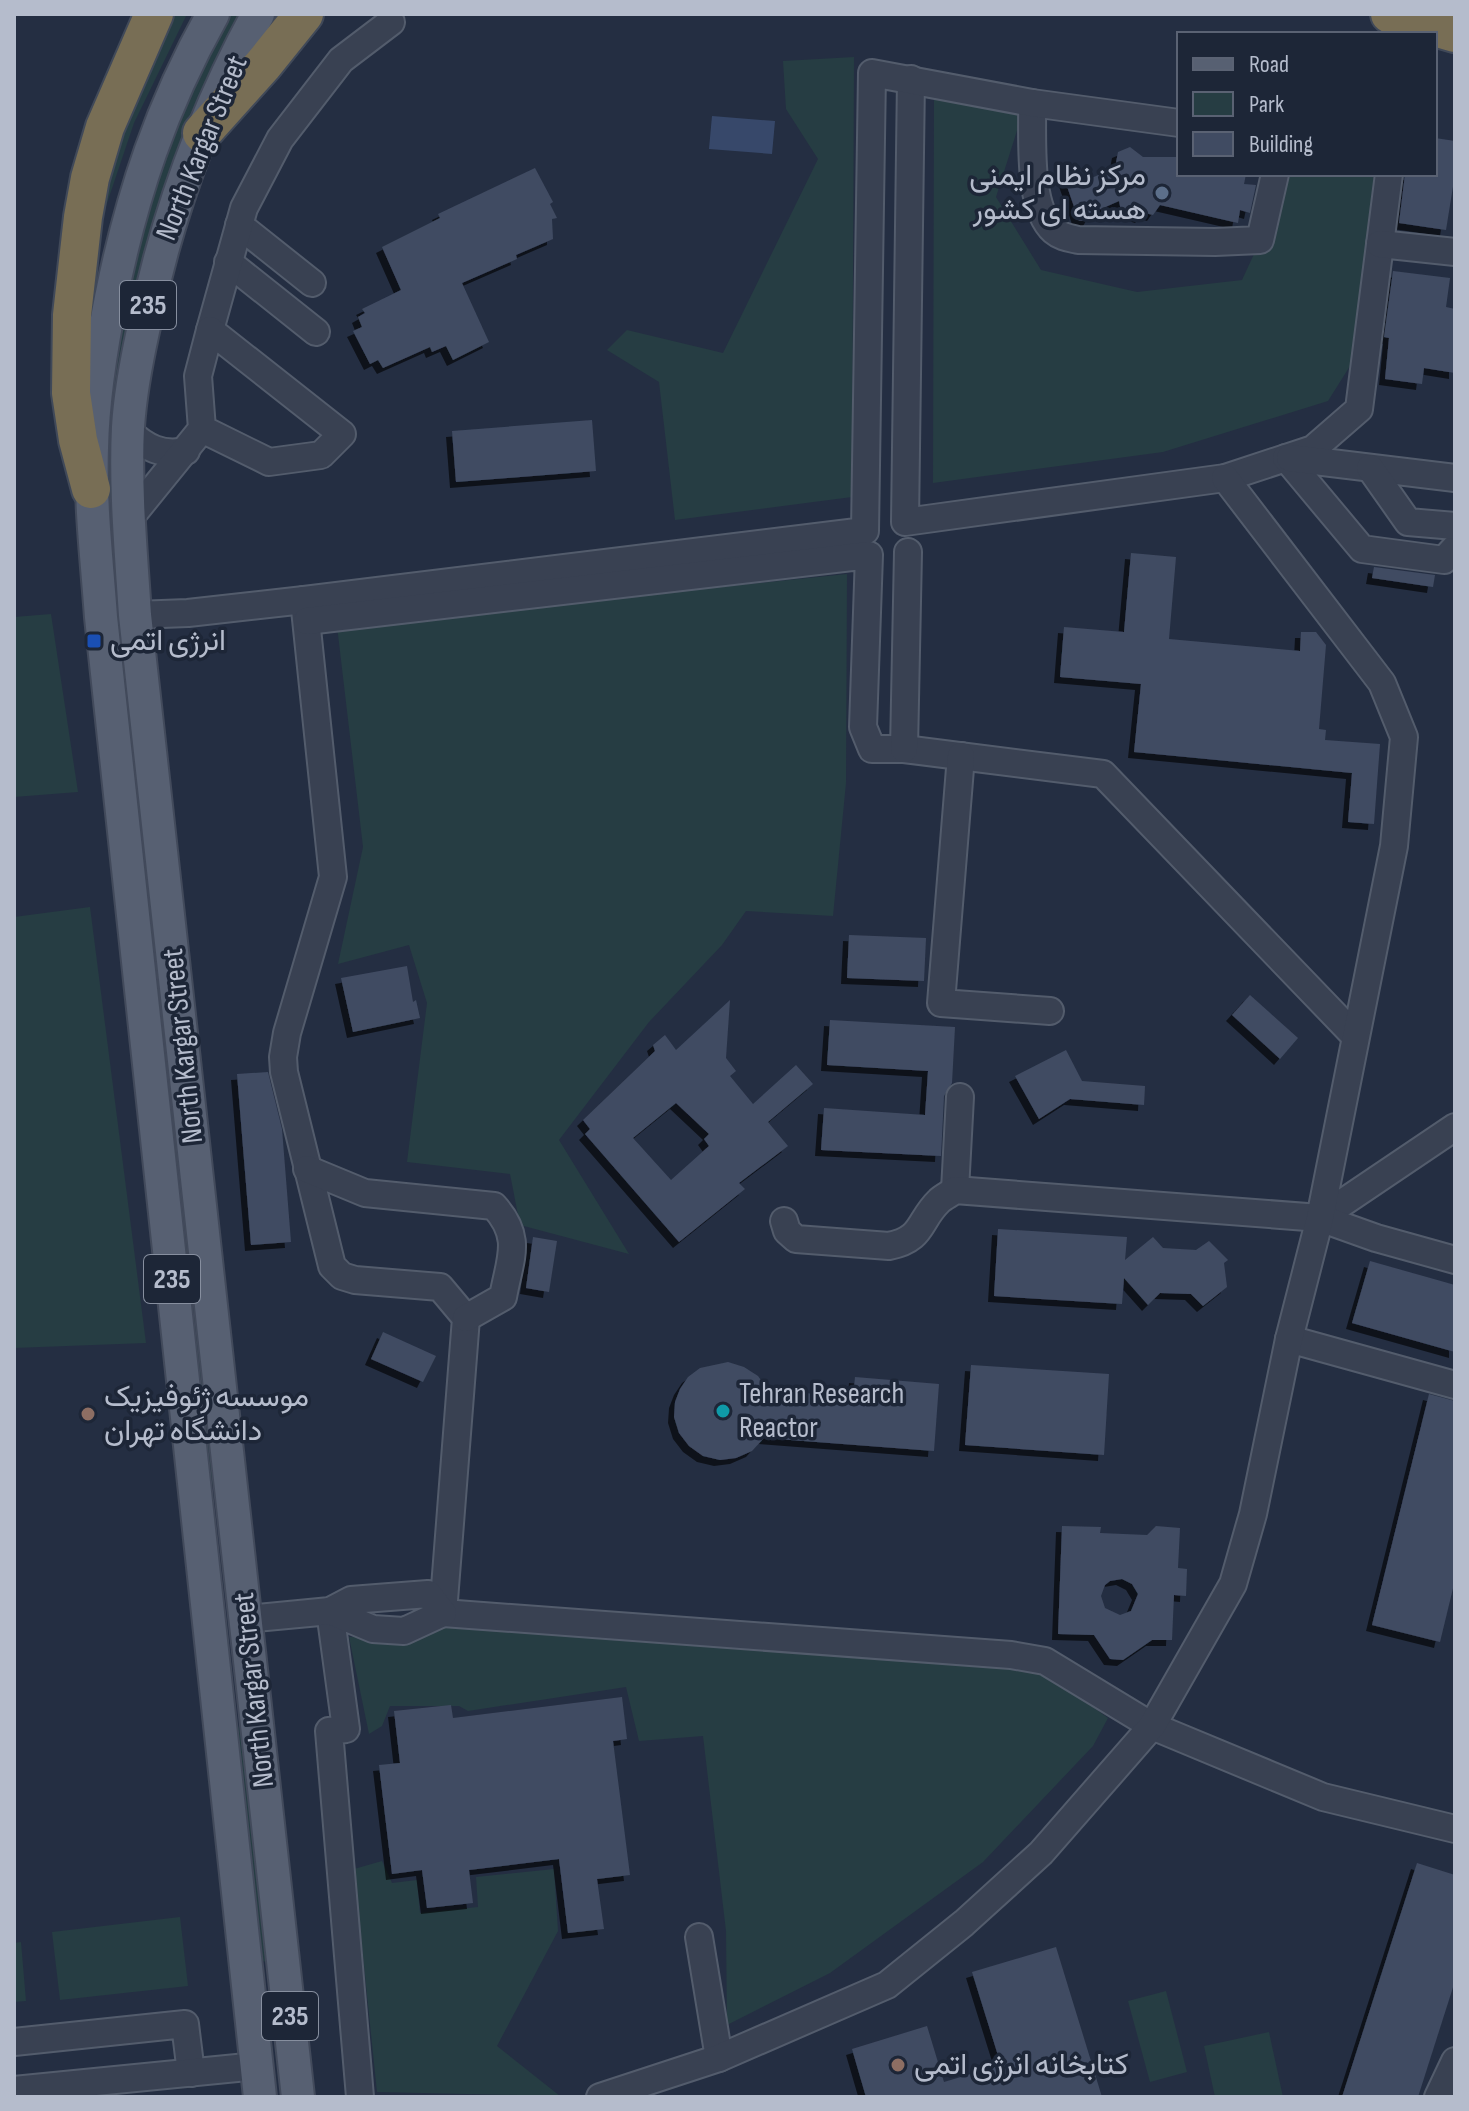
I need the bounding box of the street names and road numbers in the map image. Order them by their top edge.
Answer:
street label: North Kargar Street [149,50,255,246]
road number: 235 [120,281,176,329]
street label: North Kargar Street [155,947,211,1145]
road number: 235 [144,1255,200,1303]
street label: North Kargar Street [226,1591,282,1789]
road number: 235 [262,1992,318,2040]

